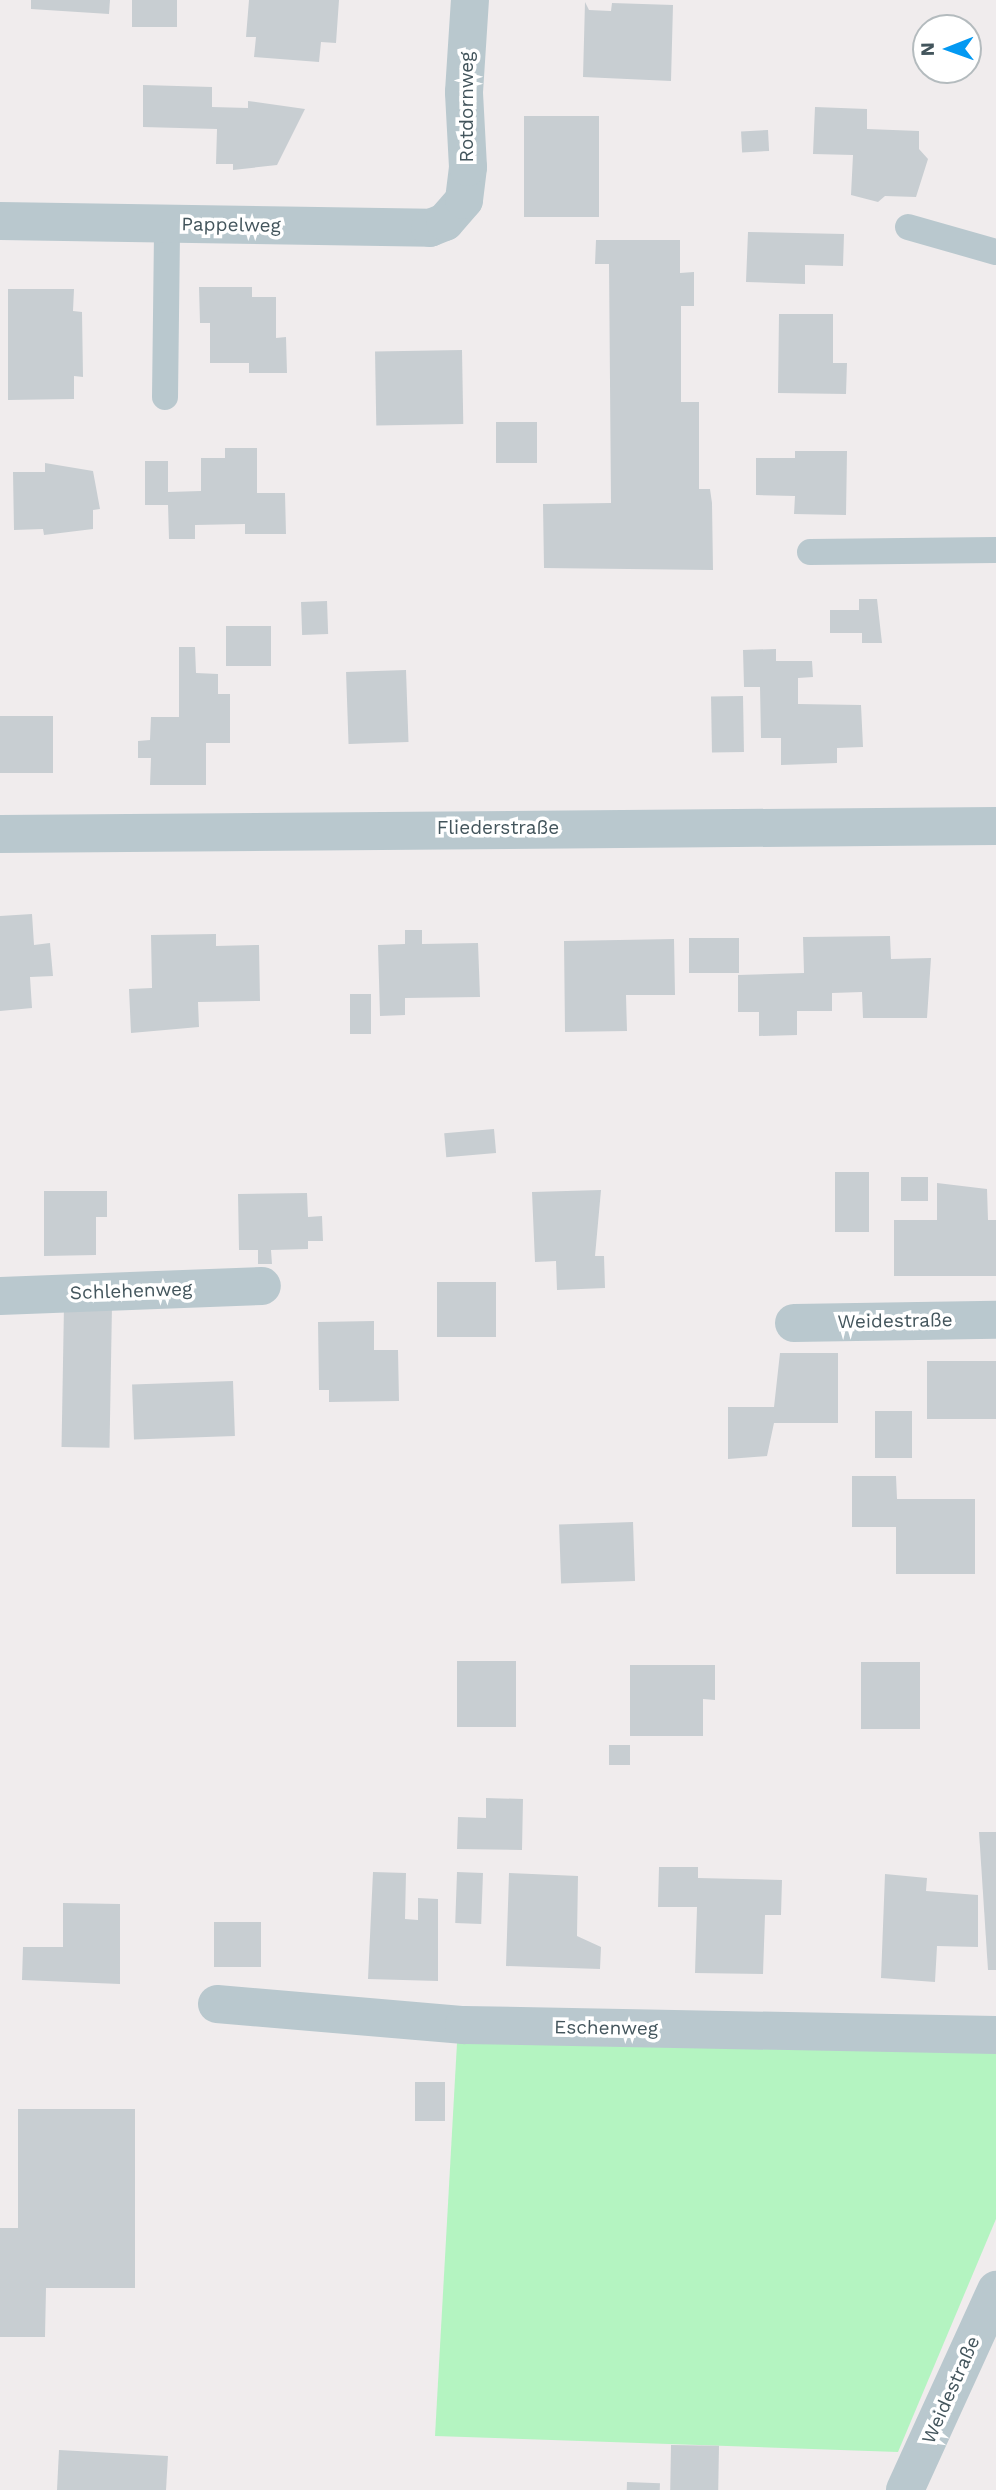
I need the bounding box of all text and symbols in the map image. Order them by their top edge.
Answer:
north arrow [912,14,982,84]
text: N [916,42,939,57]
street label: Rotdornweg [456,52,478,162]
street label: Pappelweg [181,213,281,237]
street label: Fliederstraße [437,817,559,839]
street label: Schlehenweg [69,1277,193,1305]
street label: Weidestraße [837,1309,953,1333]
street label: Eschenweg [554,2016,658,2040]
street label: Weidestraße [917,2333,985,2447]

